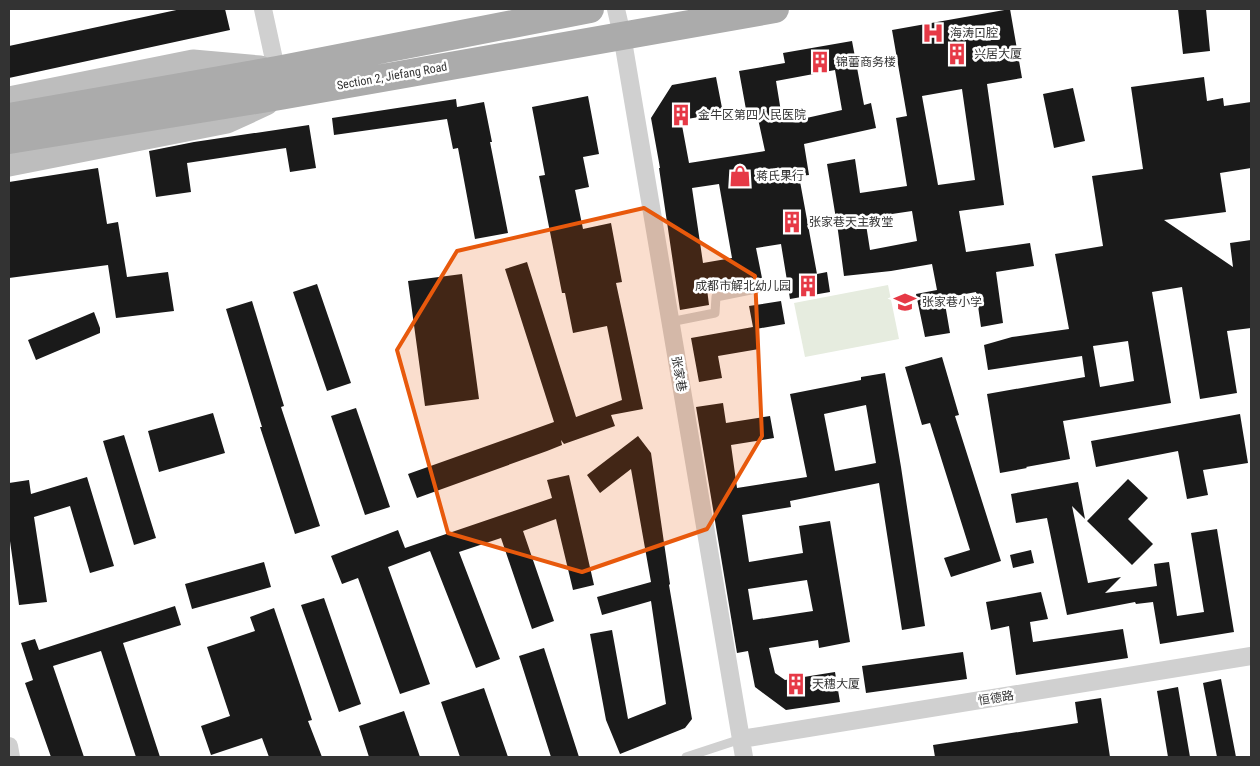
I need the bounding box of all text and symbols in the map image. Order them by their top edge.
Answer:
hospital icon: 海涛口腔 [920,20,946,46]
place label: 海涛口腔 [950,26,998,40]
building icon: 兴居大厦 [944,41,970,67]
place label: 兴居大厦 [974,47,1022,61]
building icon: 锦蕾商务楼 [807,49,833,75]
place label: 锦蕾商务楼 [836,55,896,69]
street label: Section 2, Jiefang Road [336,59,448,93]
building icon: 金牛区第四人民医院 [668,102,694,128]
place label: 金牛区第四人民医院 [698,108,806,122]
shop icon: 蒋氏果行 [727,163,753,189]
place label: 蒋氏果行 [756,169,804,183]
building icon: 张家巷天主教堂 [779,209,805,235]
place label: 张家巷天主教堂 [809,215,893,229]
building icon: 成都市解北幼儿园 [795,273,821,299]
place label: 成都市解北幼儿园 [695,279,791,293]
school or university icon: 张家巷小学 [892,289,918,315]
place label: 张家巷小学 [922,295,982,309]
street label: 张家巷 [669,355,689,393]
building icon: 天穗大厦 [783,671,809,697]
place label: 天穗大厦 [812,677,860,691]
street label: 恒德路 [977,688,1015,708]

